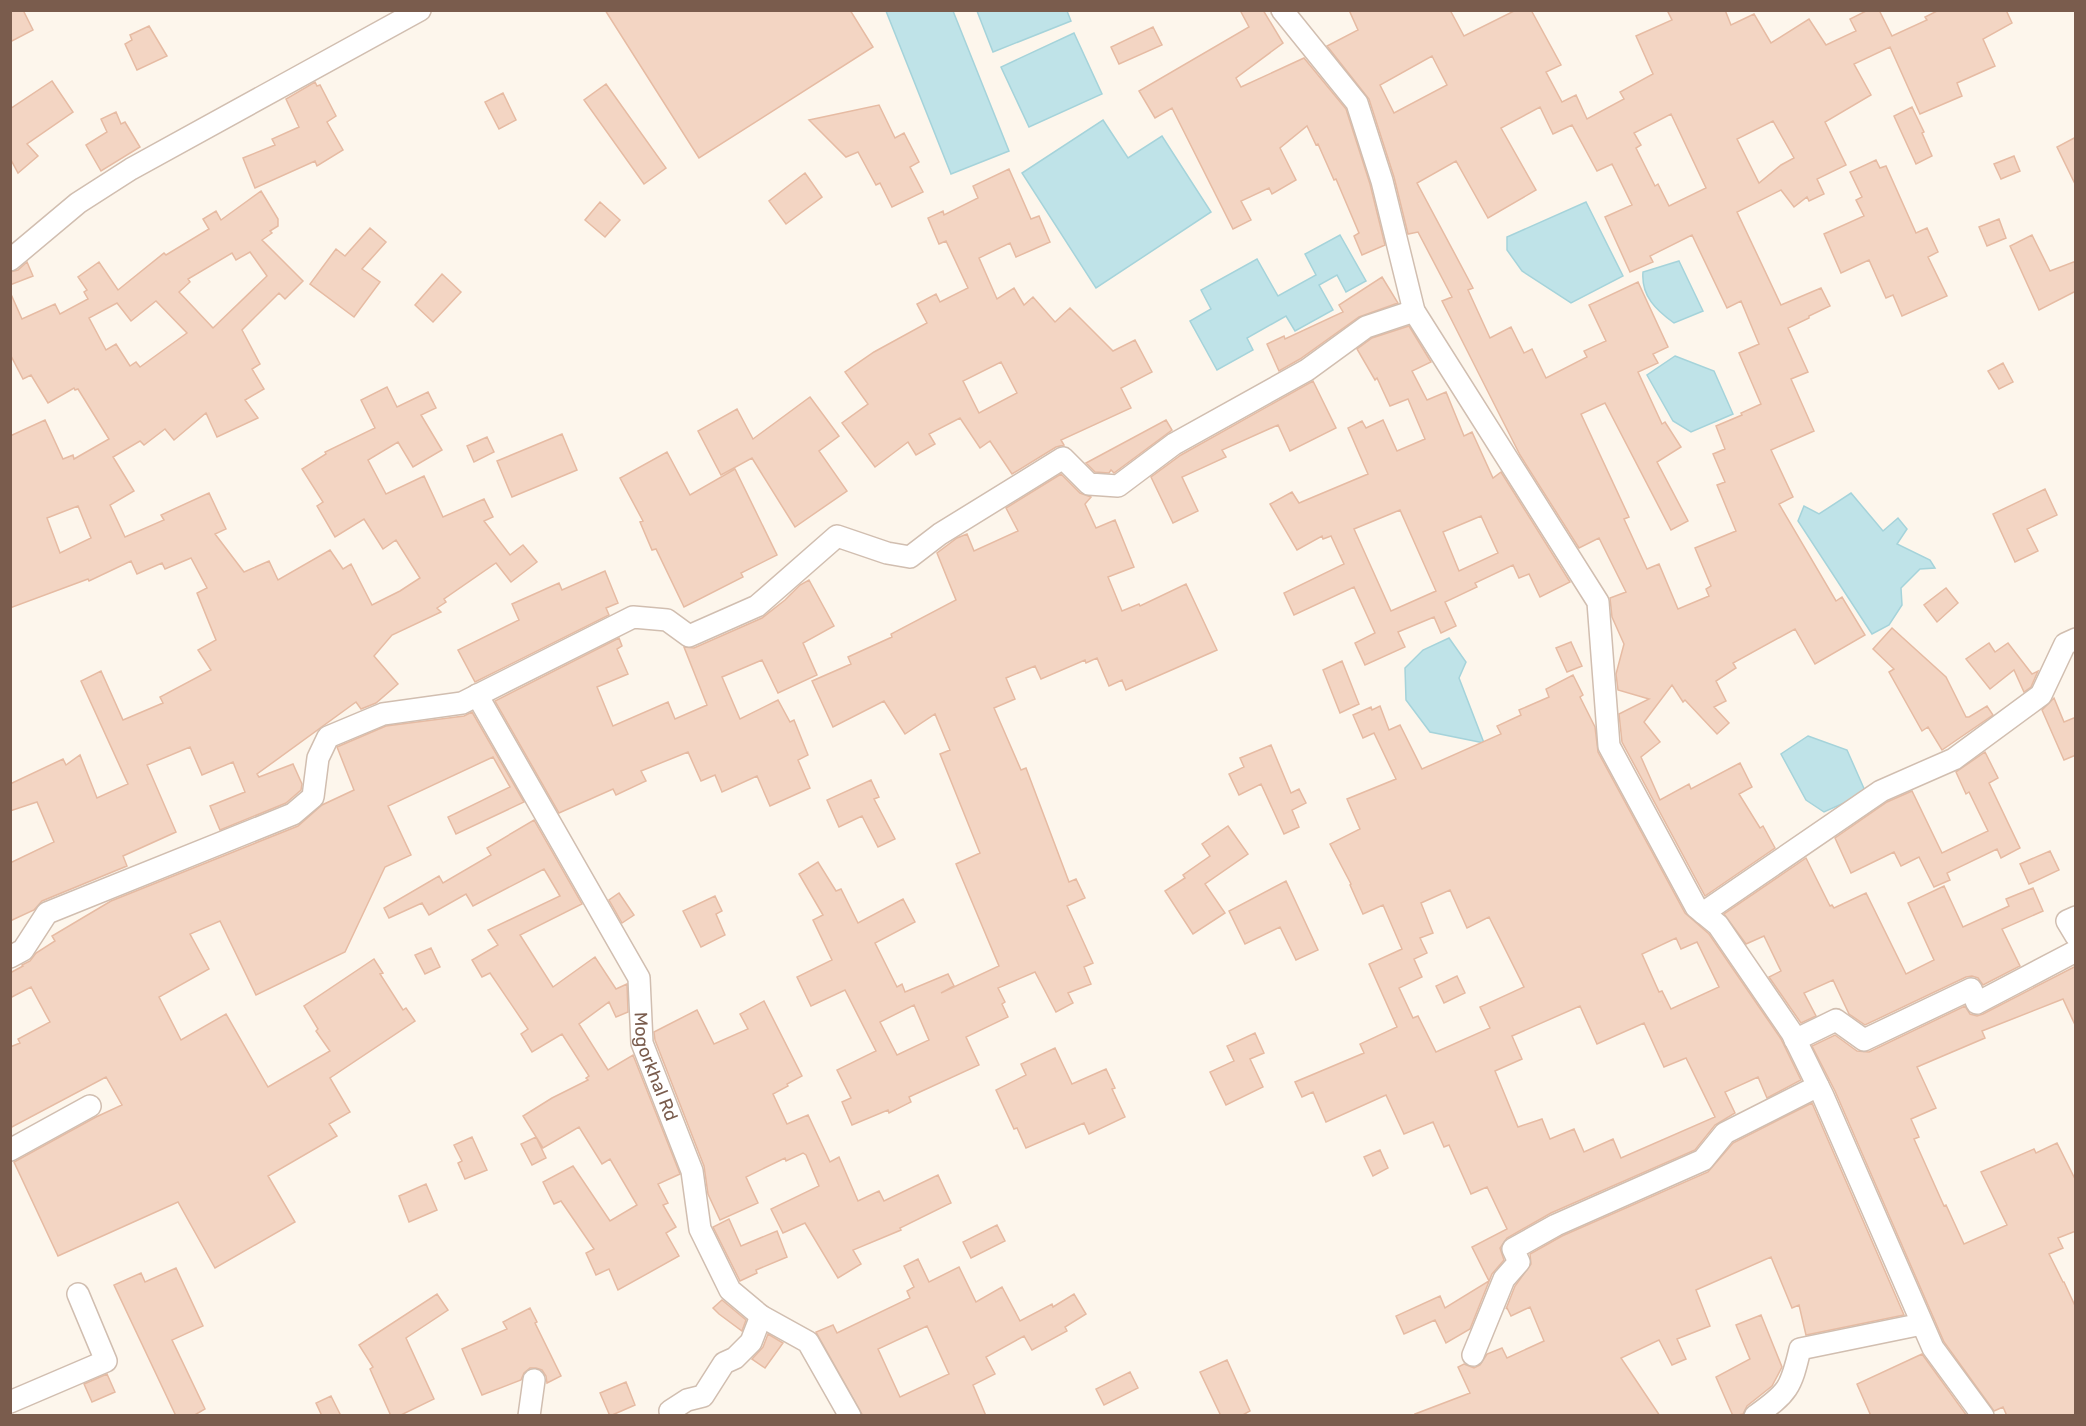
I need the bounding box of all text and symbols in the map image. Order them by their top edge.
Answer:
street label: Mogorkhal Rd [630,1011,682,1124]

